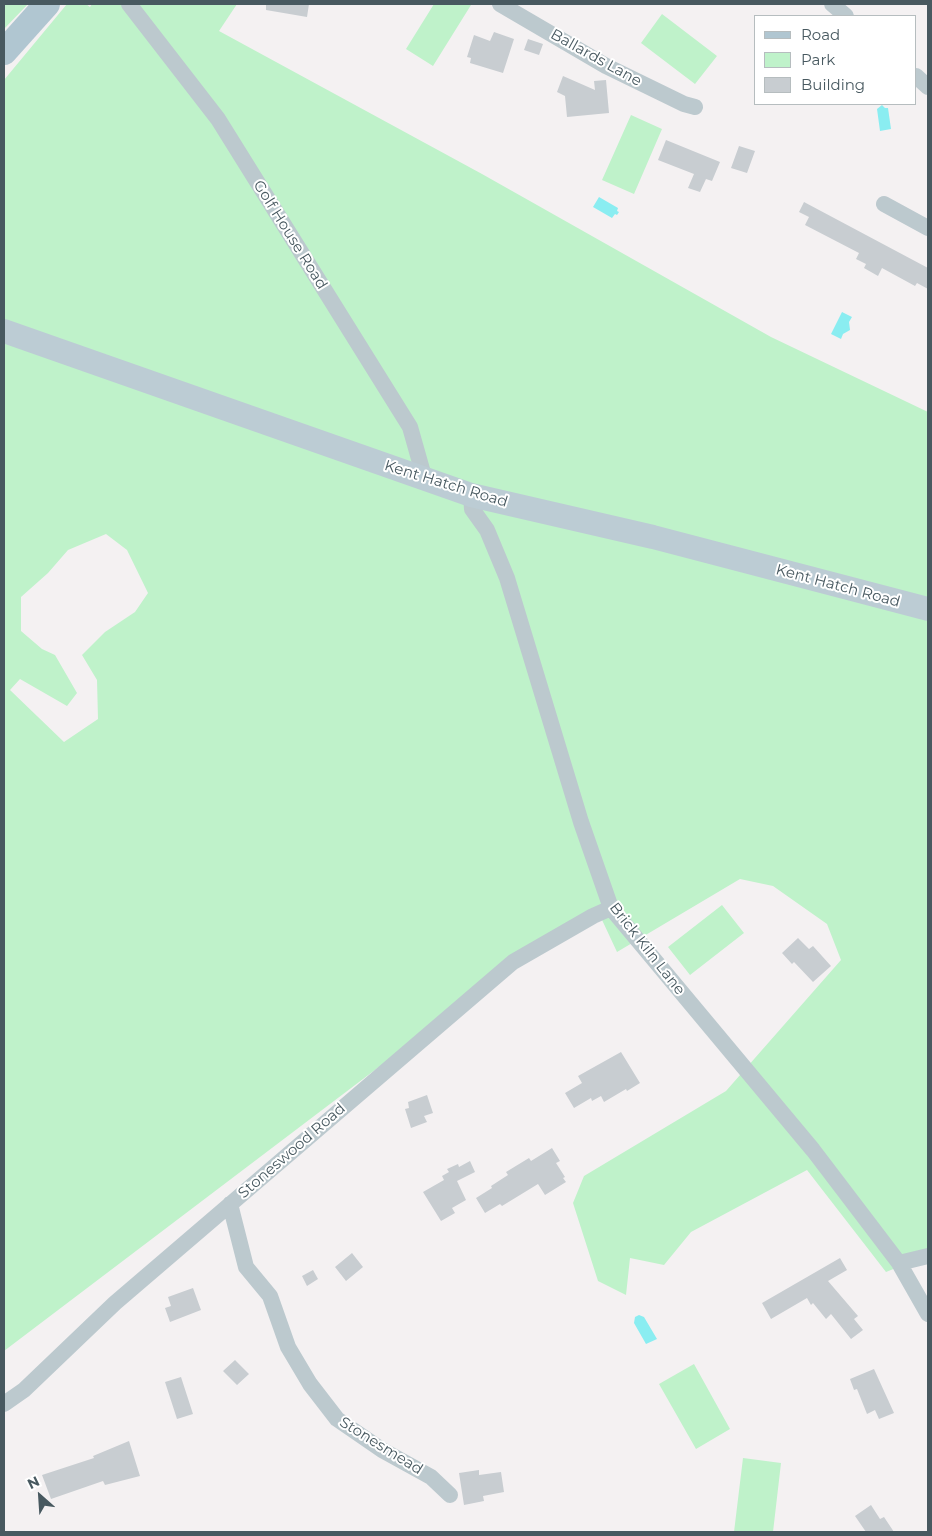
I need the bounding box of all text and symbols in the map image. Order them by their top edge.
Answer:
legend [754,15,917,105]
text: Road [801,25,840,44]
street label: Ballards Lane [547,26,645,90]
text: Park [801,50,835,69]
text: Building [801,75,865,94]
street label: Golf House Road [249,177,331,293]
street label: Kent Hatch Road [382,457,510,511]
street label: Kent Hatch Road [774,561,902,611]
street label: Brick Kiln Lane [605,899,689,999]
street label: Stoneswood Road [235,1100,349,1202]
street label: Stonesmead [336,1413,426,1479]
north arrow [15,1471,65,1521]
text: N [24,1472,42,1493]

